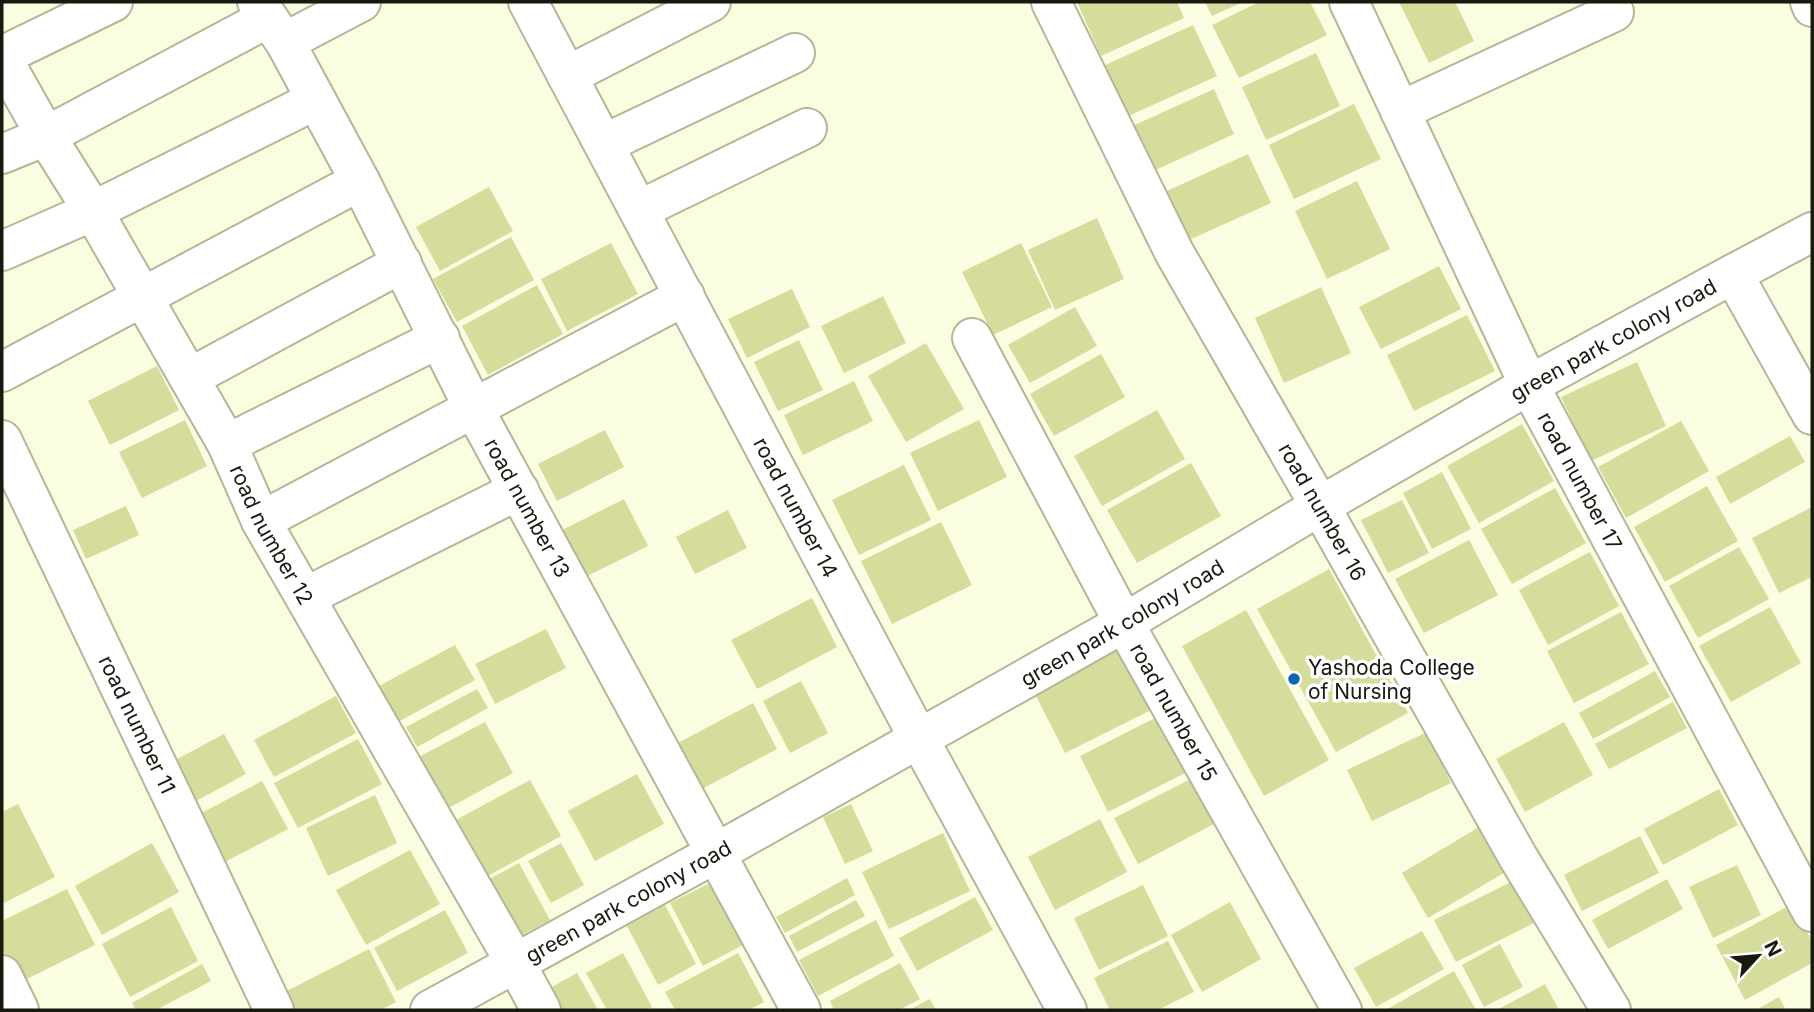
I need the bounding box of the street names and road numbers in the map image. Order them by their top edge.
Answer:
street label: green park colony road [1506,273,1720,406]
street label: road number 17 [1533,407,1628,554]
street label: road number 14 [749,433,843,582]
street label: road number 13 [480,434,576,582]
street label: road number 16 [1274,438,1372,585]
street label: road number 12 [225,461,319,609]
street label: green park colony road [1016,554,1228,691]
street label: road number 15 [1125,638,1223,785]
street label: road number 11 [94,651,181,797]
street label: green park colony road [521,835,735,968]

